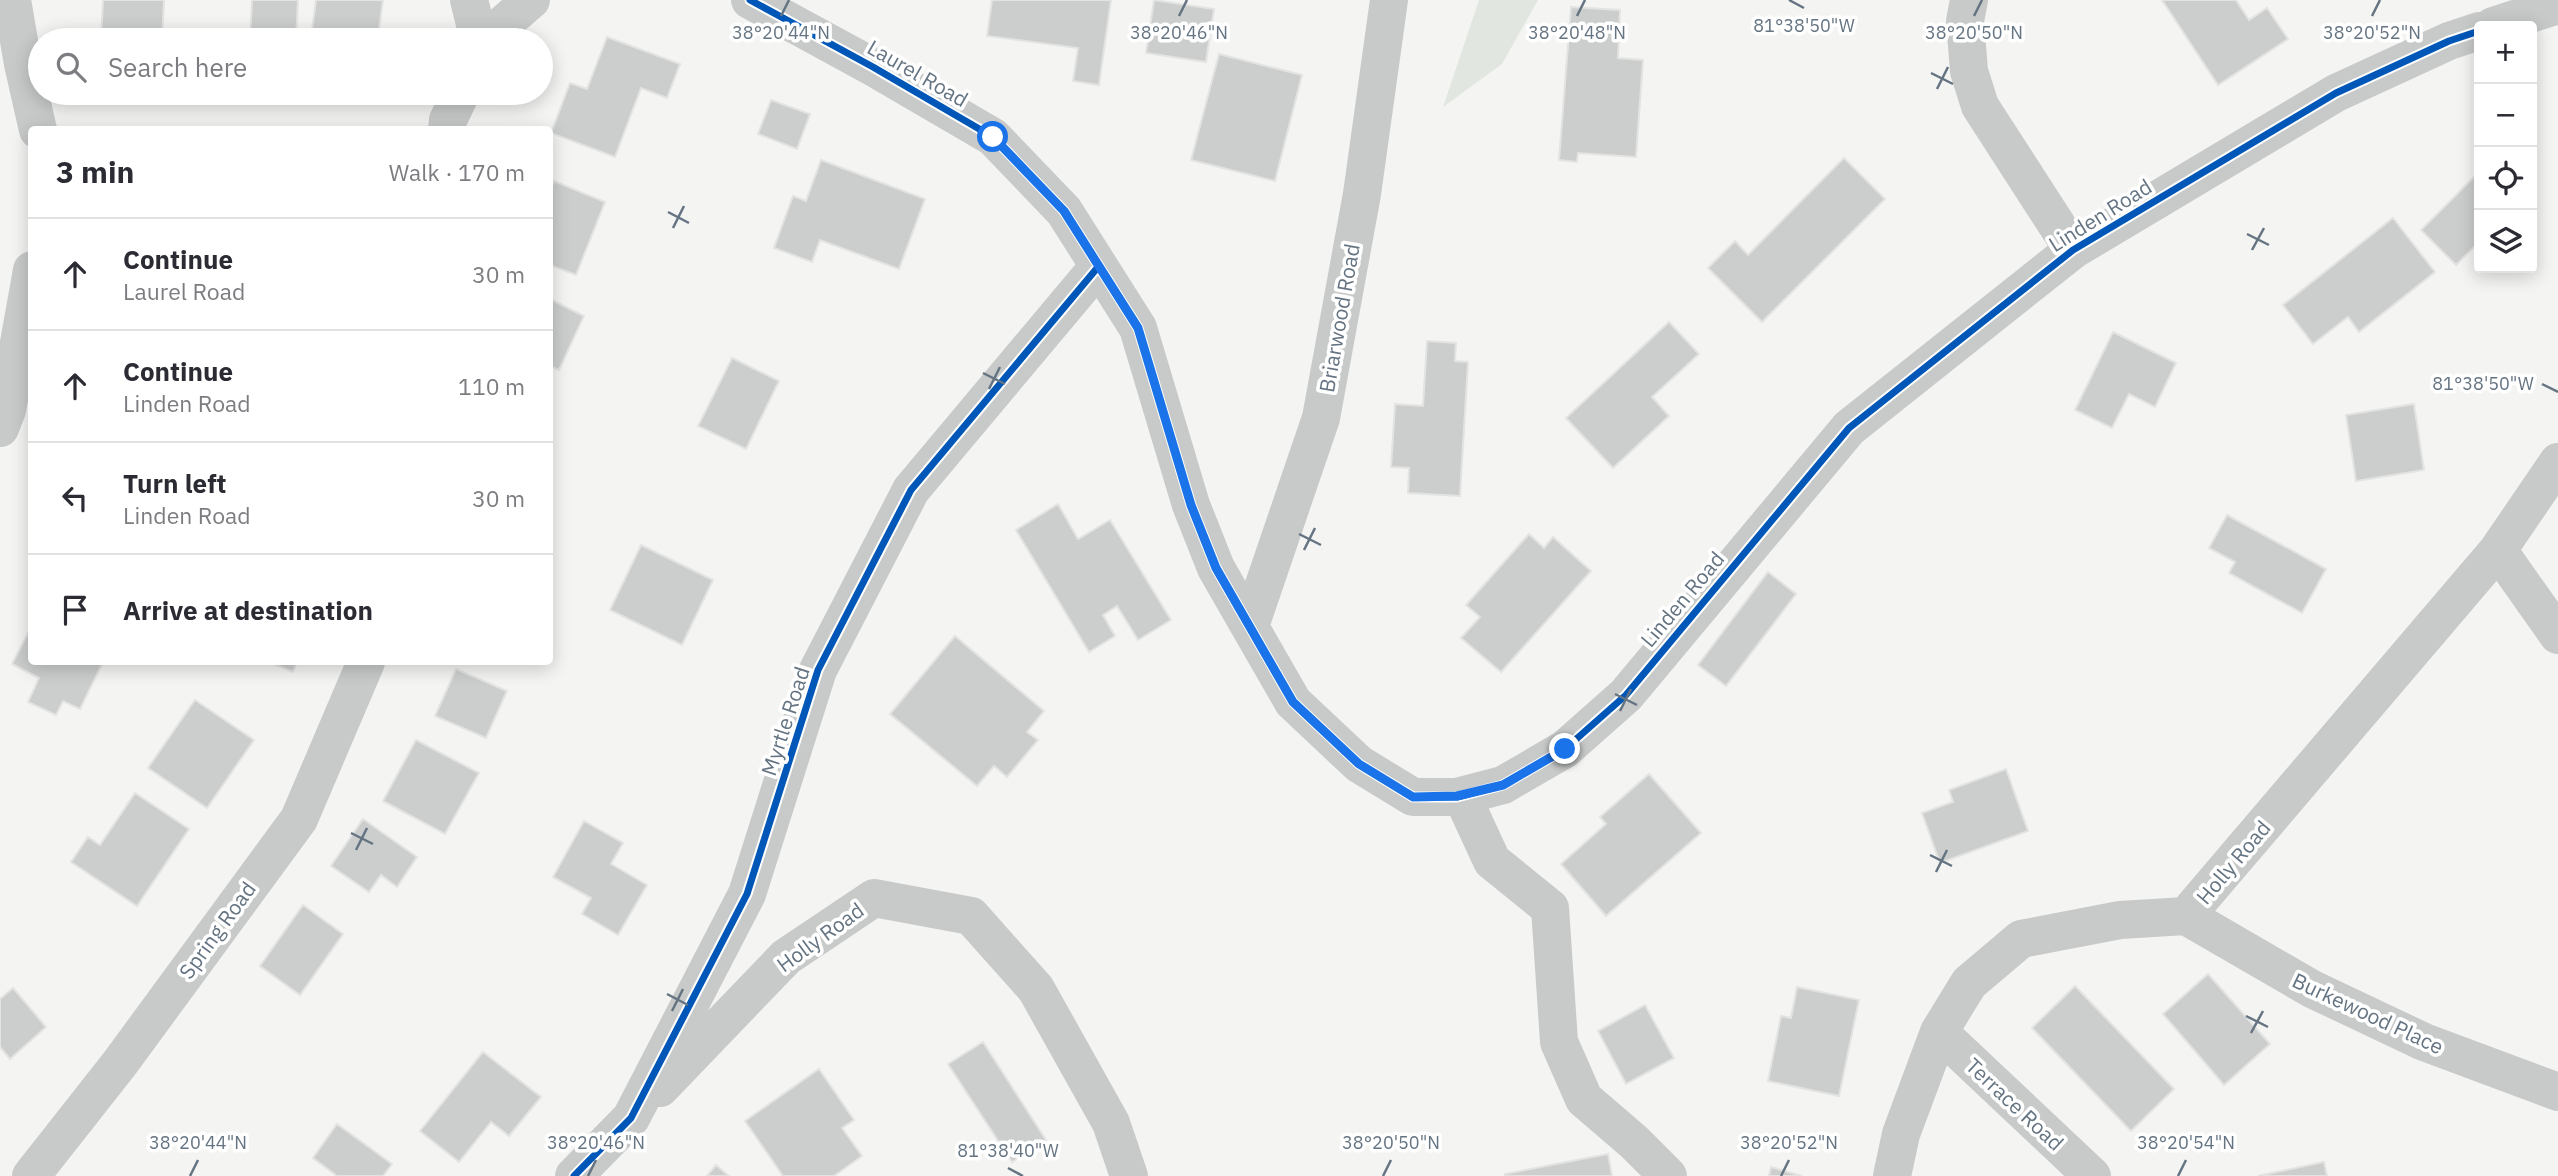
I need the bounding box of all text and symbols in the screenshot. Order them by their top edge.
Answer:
text: 81°38'50"W [1753,14,1855,37]
text: 38°20'44"N [732,21,830,44]
text: 38°20'46"N [1130,21,1228,44]
text: 38°20'48"N [1528,21,1626,44]
text: 38°20'50"N [1925,21,2023,44]
text: 38°20'52"N [2323,21,2421,44]
map controls [2474,21,2537,273]
button: + [2474,21,2537,84]
search box [28,28,553,105]
street label: Laurel Road [863,33,973,113]
icon: search [52,48,90,86]
text: Search here [108,50,247,84]
button: − [2474,84,2537,147]
route start [977,121,1008,152]
button: locate [2474,147,2537,210]
text: 3 min [56,152,134,191]
text: Walk · 170 m [389,157,525,187]
street label: Linden Road [2043,172,2157,258]
button: layers [2474,210,2537,273]
street label: Briarwood Road [1312,241,1366,395]
text: Continue [123,242,233,276]
icon: ahead [56,255,94,293]
text: 30 m [472,259,525,289]
text: Laurel Road [123,276,245,306]
text: Continue [123,354,233,388]
icon: ahead [56,367,94,405]
text: 110 m [458,371,525,401]
text: 81°38'50"W [2432,372,2534,395]
text: Linden Road [123,388,251,418]
text: Turn left [123,466,226,500]
icon: left [56,479,94,517]
text: 30 m [472,483,525,513]
text: Linden Road [123,500,251,530]
street label: Linden Road [1634,545,1730,653]
icon: arrive [56,591,94,629]
text: Arrive at destination [123,593,373,627]
street label: Myrtle Road [754,663,816,779]
route end [1549,733,1580,764]
street label: Holly Road [2190,814,2276,910]
street label: Spring Road [172,876,262,984]
street label: Holly Road [771,896,869,978]
street label: Burkewood Place [2288,966,2448,1060]
street label: Terrace Road [1960,1052,2070,1156]
text: 38°20'44"N [149,1131,247,1154]
text: 38°20'46"N [547,1131,645,1154]
text: 38°20'50"N [1342,1131,1440,1154]
text: 38°20'52"N [1740,1131,1838,1154]
text: 38°20'54"N [2137,1131,2235,1154]
text: 81°38'40"W [957,1139,1059,1162]

